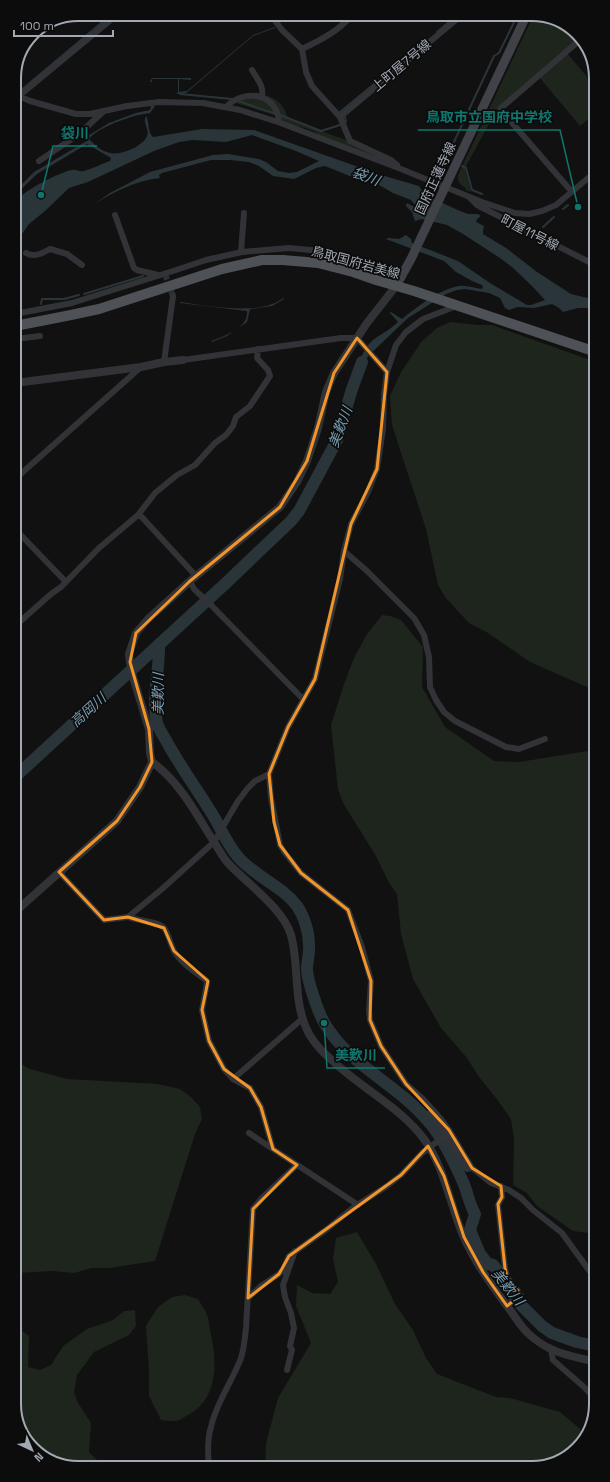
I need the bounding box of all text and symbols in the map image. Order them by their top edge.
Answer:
scale bar [14,12,113,38]
text: 100 m [20,18,54,34]
street label: 上町屋7号線 [368,36,434,95]
callout: 鳥取市立国府中学校 [418,104,560,130]
text: 鳥取市立国府中学校 [426,108,552,126]
callout: 袋川 [53,120,97,146]
text: 袋川 [61,124,89,142]
street label: 国府正蓮寺線 [411,139,460,217]
water label: 袋川 [350,163,384,190]
street label: 町屋11号線 [498,211,562,254]
street label: 鳥取国府岩美線 [310,242,402,282]
water label: 美歎川 [324,402,357,450]
water label: 美歎川 [149,671,167,715]
water label: 高岡川 [66,688,111,731]
callout: 美歎川 [327,1042,385,1068]
text: 美歎川 [335,1046,377,1064]
water label: 美歎川 [488,1265,529,1311]
north arrow [12,1430,52,1470]
text: N [31,1450,46,1465]

